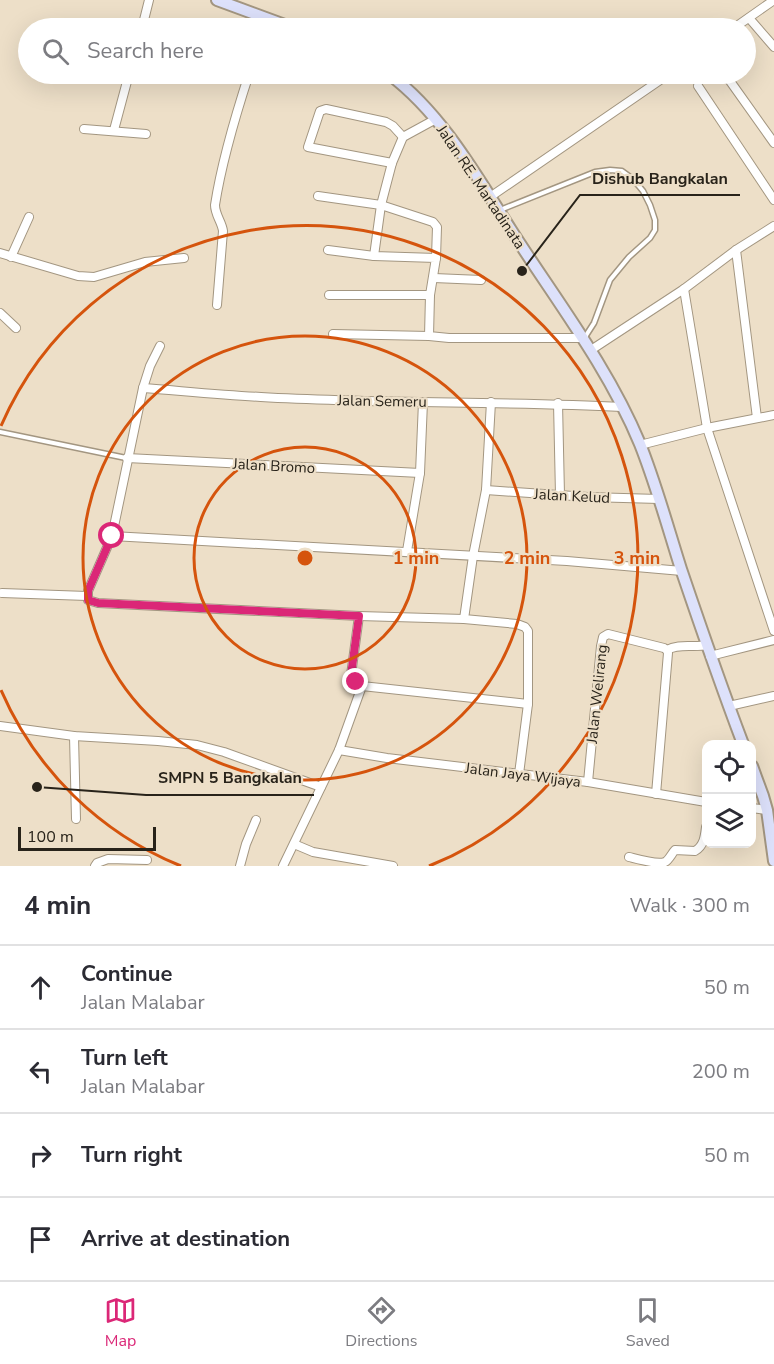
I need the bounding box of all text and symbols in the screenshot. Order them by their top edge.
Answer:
search box [18,18,756,84]
icon: search [39,35,72,68]
text: Search here [87,36,204,66]
street label: Jalan RE. Martadinata [431,120,530,253]
callout: Dishub Bangkalan [580,161,740,195]
text: Dishub Bangkalan [592,168,728,190]
street label: Jalan Semeru [336,390,427,412]
street label: Jalan Bromo [231,454,316,478]
street label: Jalan Kelud [532,484,611,508]
route start [98,522,124,548]
text: 1 min [393,546,439,570]
text: 2 min [504,546,550,570]
text: 3 min [614,546,660,570]
centre of rings [295,548,315,568]
street label: Jalan Welirang [582,643,612,746]
route end [342,668,368,694]
map controls [702,740,756,848]
button: locate [702,740,756,794]
street label: Jalan Jaya Wijaya [463,758,582,792]
callout: SMPN 5 Bangkalan [146,761,314,795]
text: SMPN 5 Bangkalan [158,767,302,789]
button: layers [702,794,756,848]
scale bar [18,824,156,852]
text: 100 m [27,826,74,848]
text: 4 min [24,888,91,923]
text: Walk · 300 m [630,892,750,919]
text: Continue [81,959,172,989]
icon: ahead [24,971,57,1004]
text: 50 m [704,974,750,1001]
text: Jalan Malabar [81,989,205,1016]
text: Turn left [81,1043,168,1073]
icon: left [24,1055,57,1088]
text: 200 m [692,1058,750,1085]
text: Jalan Malabar [81,1073,205,1100]
icon: right [24,1139,57,1172]
text: Turn right [81,1140,182,1170]
text: 50 m [704,1142,750,1169]
icon: arrive [24,1223,57,1256]
text: Arrive at destination [81,1224,290,1254]
tab: Map [104,1294,137,1352]
tab: Directions [345,1294,417,1352]
tab: Saved [626,1294,670,1352]

